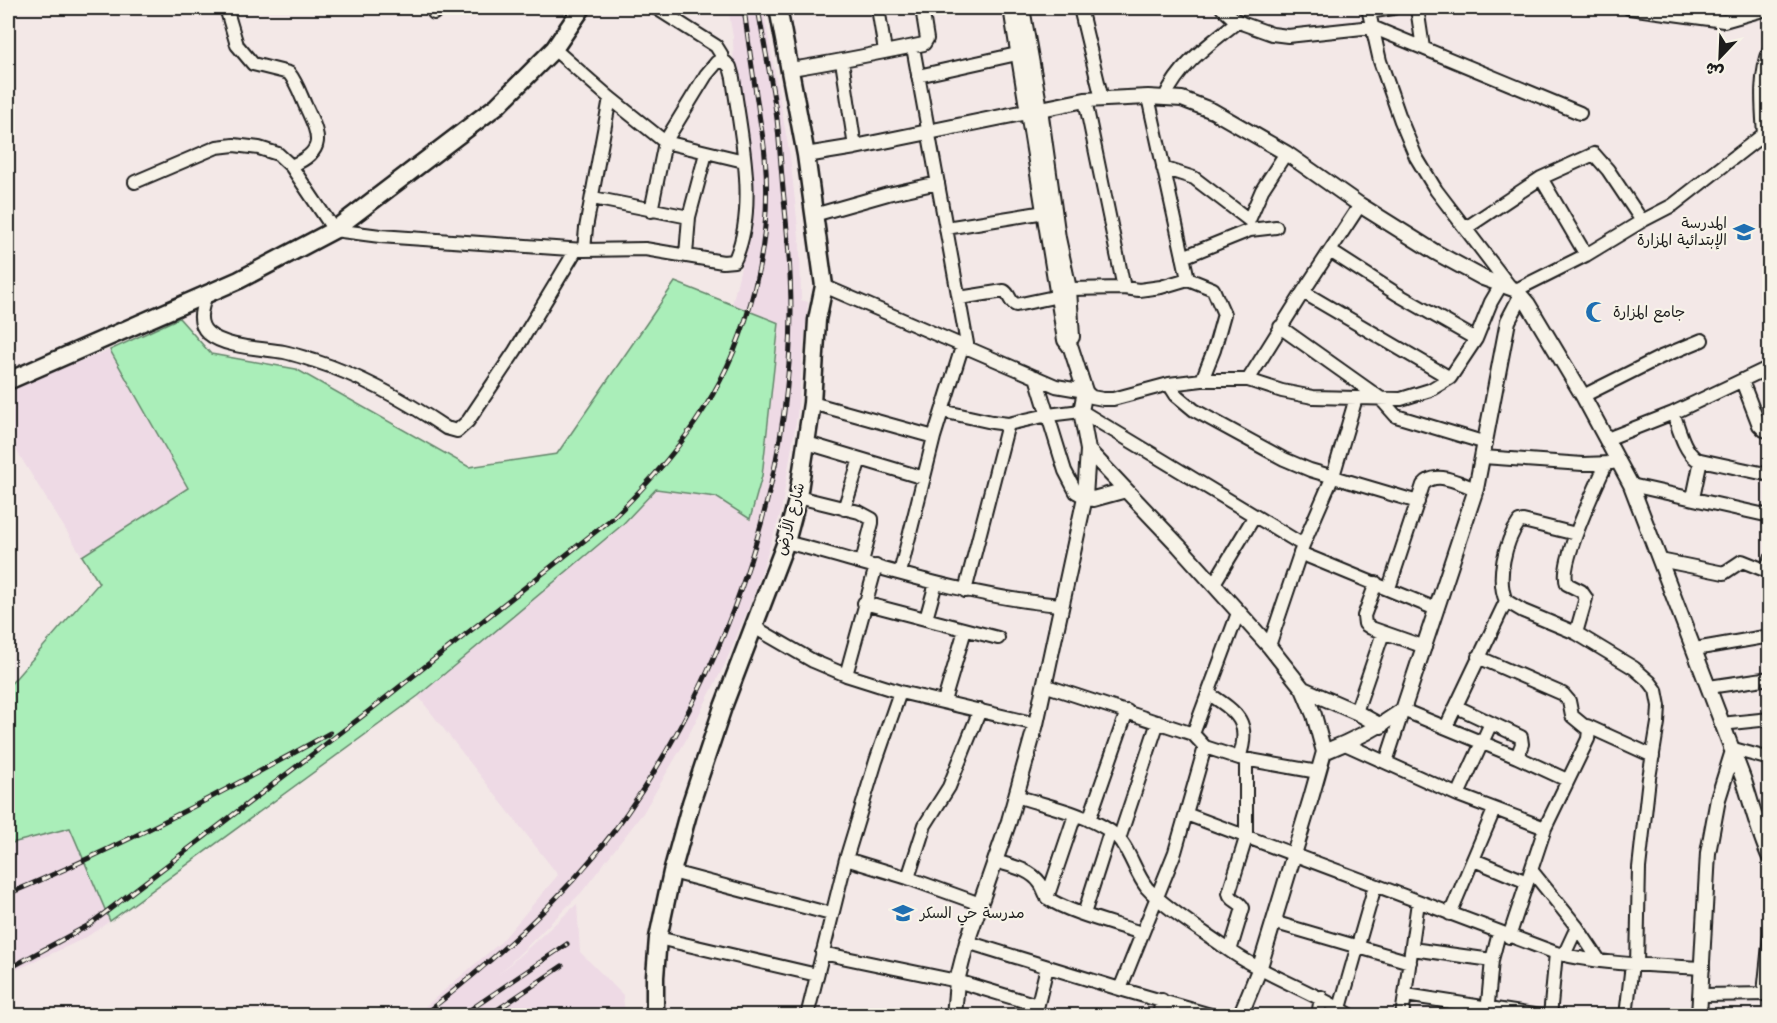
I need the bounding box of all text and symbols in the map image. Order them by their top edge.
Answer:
north arrow [1690,27,1750,87]
text: ش [1702,57,1727,83]
place label: المدرسة الإبتدائية المزارة [1637,213,1727,250]
school or university icon: المدرسة الإبتدائية المزارة [1732,220,1756,244]
mosque icon: جامع المزارة [1584,300,1608,324]
place label: جامع المزارة [1613,302,1685,323]
street label: شارع الأرض [771,480,809,558]
school or university icon: مدرسة حي السكر [891,901,915,925]
place label: مدرسة حي السكر [918,903,1025,926]

